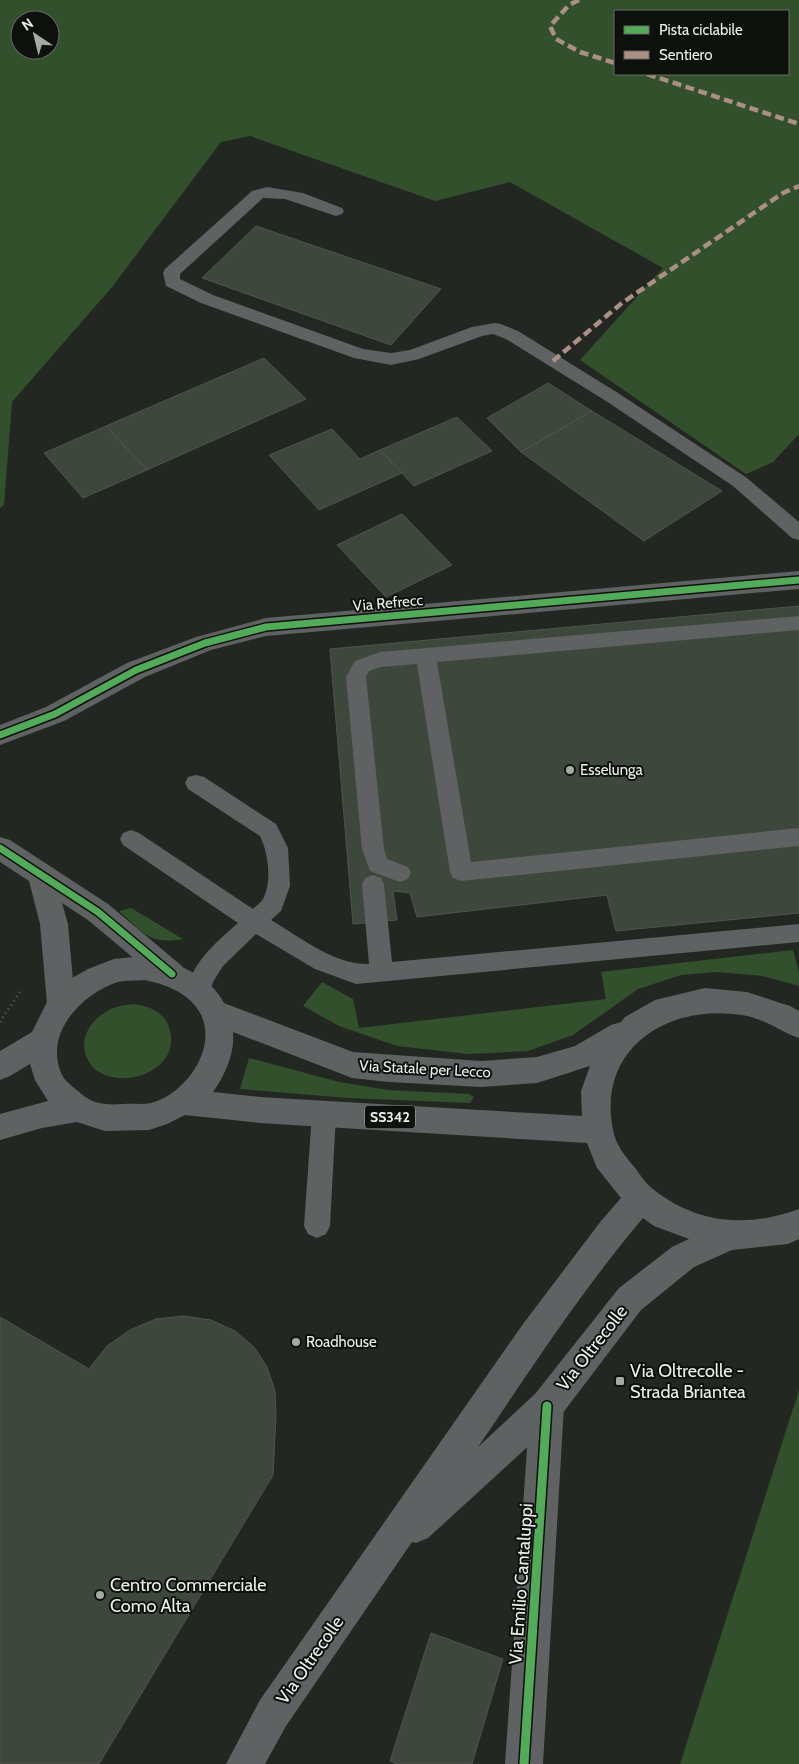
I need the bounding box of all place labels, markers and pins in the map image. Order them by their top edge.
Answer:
place label: Esselunga [580,761,644,779]
marker: Esselunga [564,764,576,776]
place label: Roadhouse [306,1333,377,1351]
marker: Roadhouse [290,1336,302,1348]
place label: Via Oltrecolle - Strada Briantea [630,1360,746,1403]
marker: Via Oltrecolle - Strada Briantea [614,1375,626,1387]
place label: Centro Commerciale Como Alta [110,1574,266,1617]
marker: Centro Commerciale Como Alta [94,1589,106,1601]

